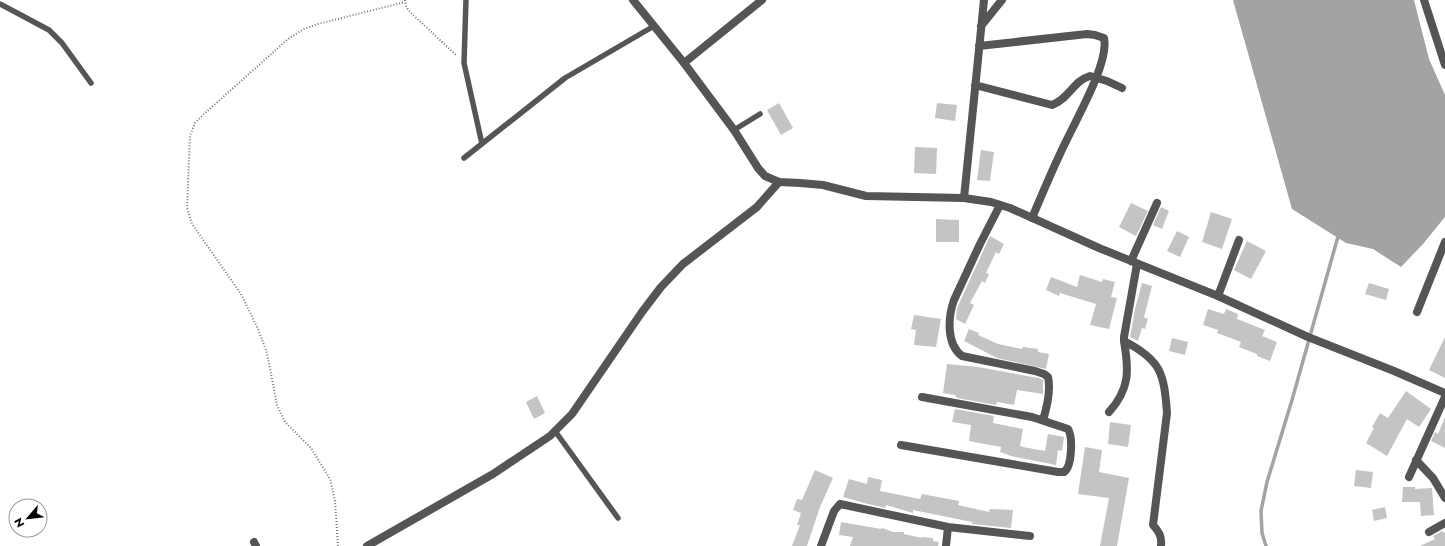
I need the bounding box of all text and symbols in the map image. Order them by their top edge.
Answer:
north arrow [8,498,48,538]
text: N [10,515,28,530]

